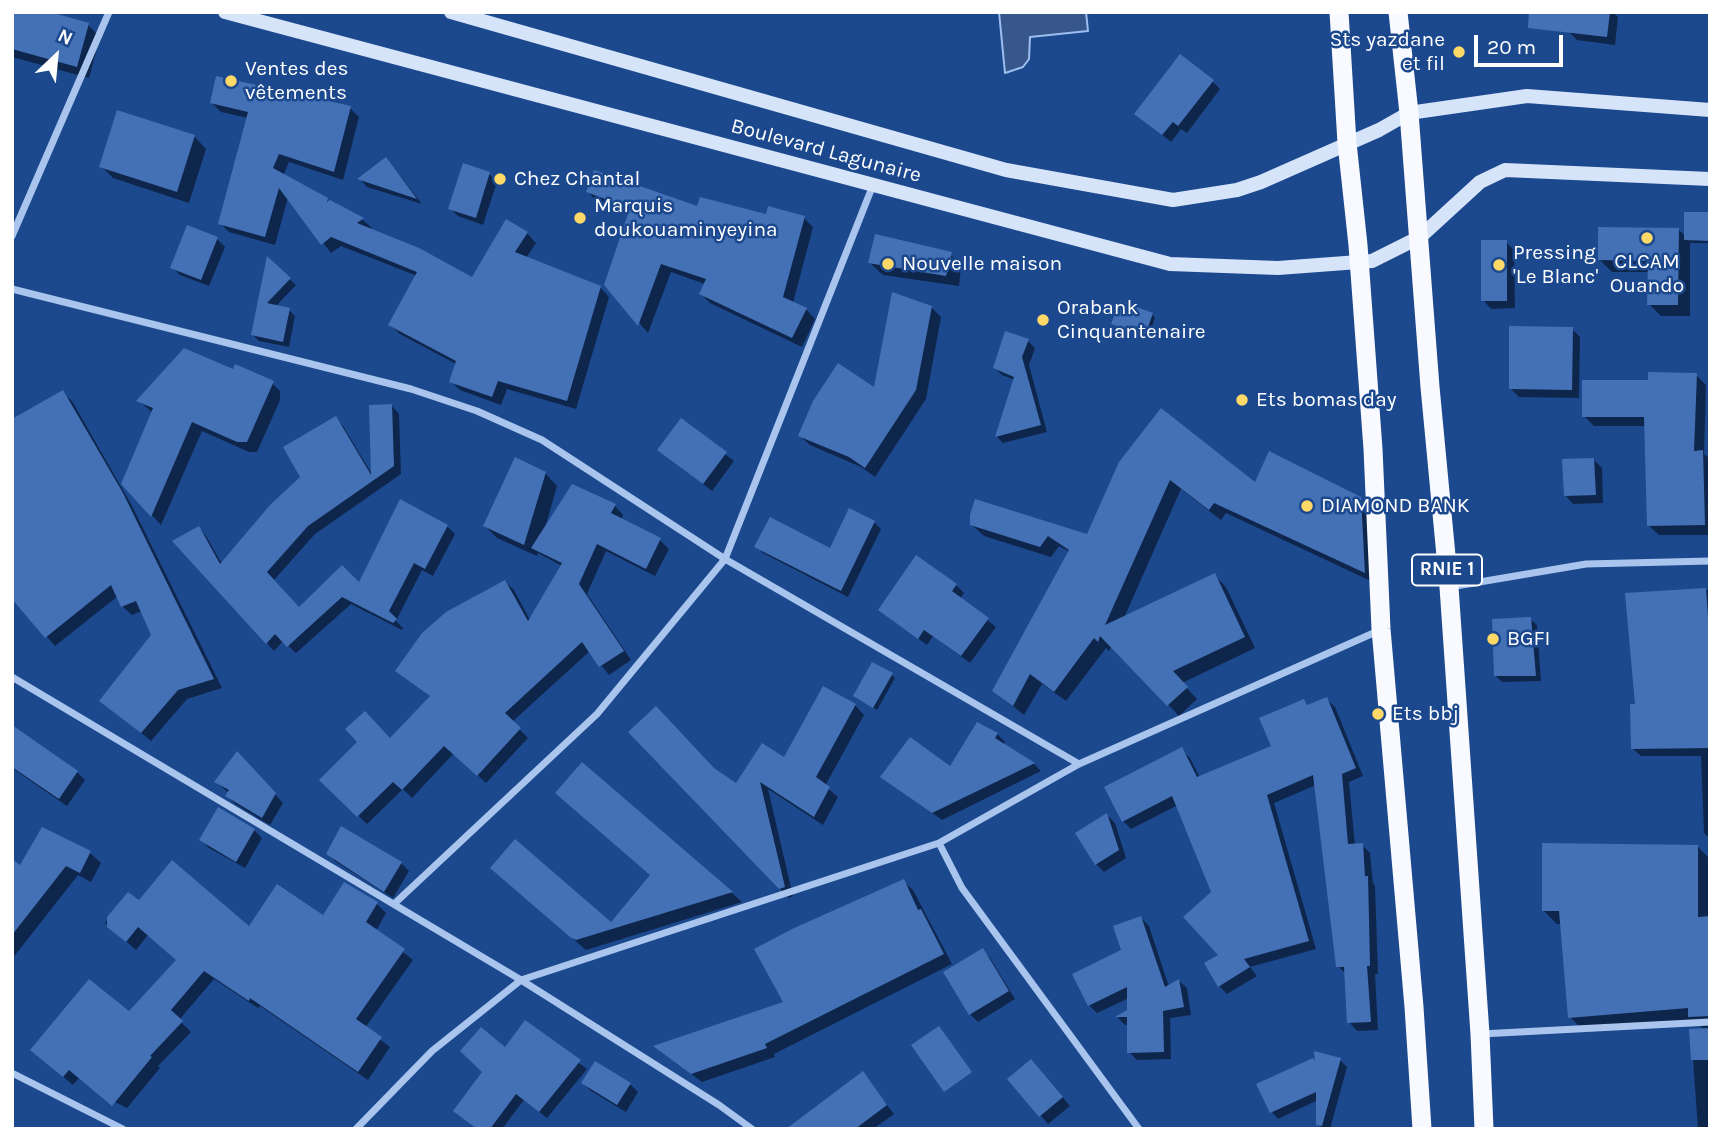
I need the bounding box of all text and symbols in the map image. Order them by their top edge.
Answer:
north arrow [21,21,91,91]
scale bar [1477,21,1566,65]
text: N [54,24,76,50]
place label: Sts yazdane et fil [1330,27,1445,77]
text: 20 m [1487,35,1536,59]
marker: Sts yazdane et fil [1451,44,1467,60]
place label: Ventes des vêtements [245,56,349,106]
marker: Ventes des vêtements [223,73,239,89]
street label: Boulevard Lagunaire [728,113,924,189]
place label: Chez Chantal [514,166,640,192]
marker: Chez Chantal [492,171,508,187]
place label: Marquis doukouaminyeyina [594,193,778,243]
marker: Marquis doukouaminyeyina [572,210,588,226]
marker: CLCAM Ouando [1639,230,1655,246]
place label: Pressing 'Le Blanc' [1513,240,1598,290]
place label: CLCAM Ouando [1610,249,1684,299]
place label: Nouvelle maison [902,251,1062,277]
marker: Nouvelle maison [880,256,896,272]
marker: Pressing 'Le Blanc' [1491,257,1507,273]
place label: Orabank Cinquantenaire [1057,295,1206,345]
marker: Orabank Cinquantenaire [1035,312,1051,328]
place label: Ets bomas day [1256,387,1397,413]
marker: Ets bomas day [1234,392,1250,408]
place label: DIAMOND BANK [1321,493,1470,519]
marker: DIAMOND BANK [1299,498,1315,514]
road number: RNIE 1 [1412,554,1482,586]
place label: BGFI [1507,626,1550,652]
marker: BGFI [1485,631,1501,647]
place label: Ets bbj [1392,701,1459,727]
marker: Ets bbj [1370,706,1386,722]

